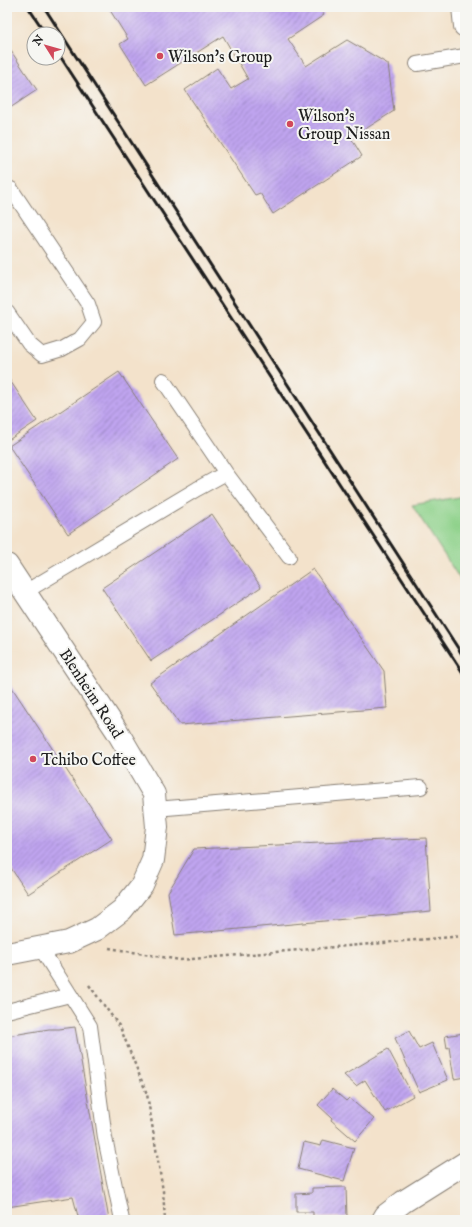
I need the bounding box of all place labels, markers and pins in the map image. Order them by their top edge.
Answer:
place label: Wilson's Group [168,48,273,68]
marker: Wilson's Group [155,51,165,61]
place label: Wilson's Group Nissan [298,107,391,145]
marker: Wilson's Group Nissan [285,119,295,129]
place label: Tchibo Coffee [41,751,136,771]
marker: Tchibo Coffee [28,754,38,764]

